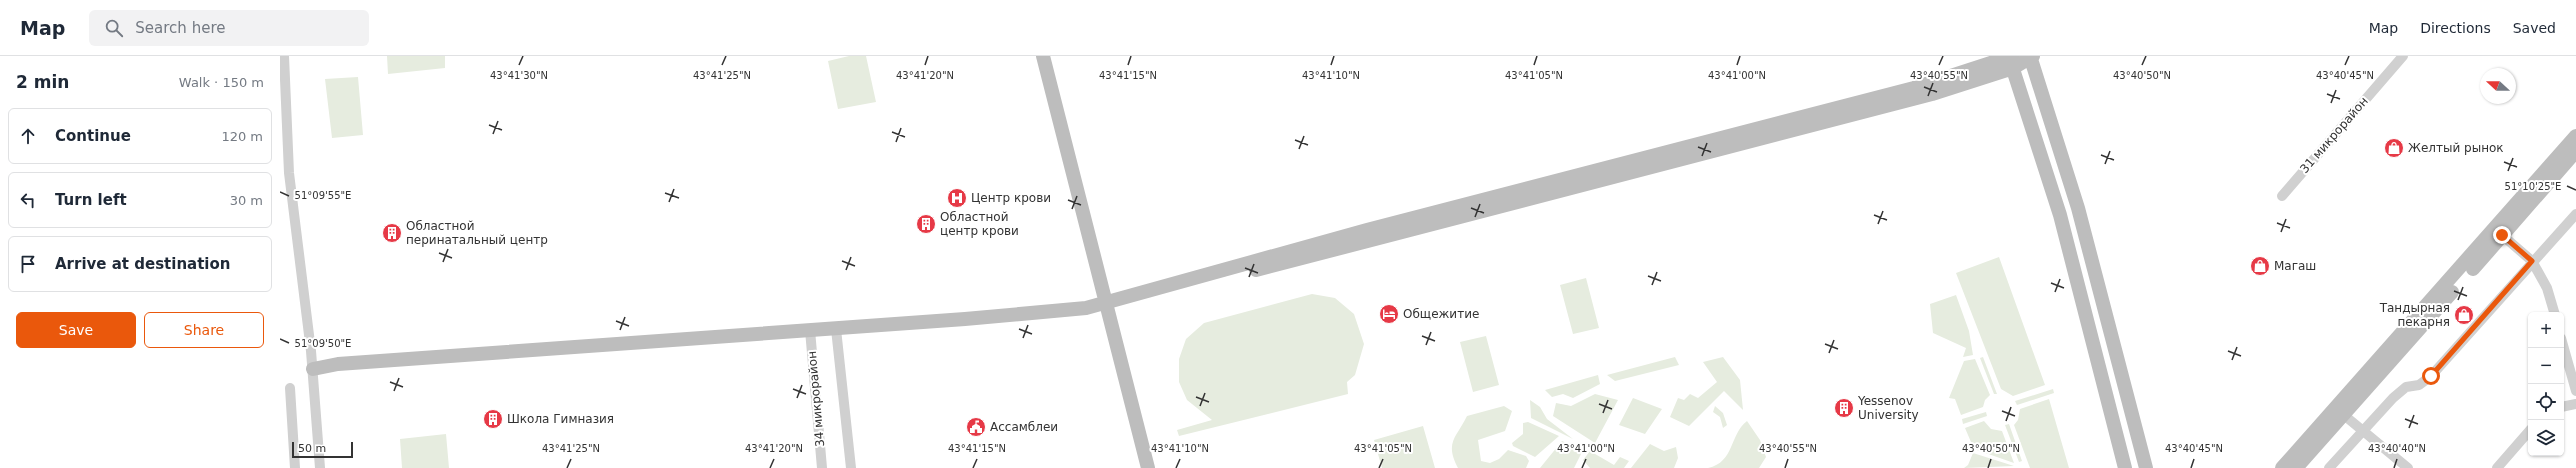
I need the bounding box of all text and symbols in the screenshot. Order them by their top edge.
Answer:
search box [89,10,369,46]
text: Map [20,17,65,39]
icon: search [103,17,125,39]
text: Search here [135,19,225,37]
text: Map [2369,20,2398,36]
text: Directions [2420,20,2491,36]
text: Saved [2513,20,2556,36]
north arrow [2480,68,2516,104]
text: 43°41'30"N [490,70,548,81]
text: 43°41'25"N [693,70,751,81]
text: 43°41'20"N [896,70,954,81]
text: 43°41'15"N [1099,70,1157,81]
text: 43°41'10"N [1302,70,1360,81]
text: 43°41'05"N [1505,70,1563,81]
text: 43°41'00"N [1708,70,1766,81]
text: 43°40'55"N [1910,70,1968,81]
text: 43°40'50"N [2113,70,2171,81]
text: 43°40'45"N [2316,70,2374,81]
text: 2 min [16,72,69,92]
text: Walk · 150 m [179,75,264,90]
street label: 31 микрорайон [2297,94,2371,176]
icon: ahead [17,125,39,147]
text: Continue [55,127,131,145]
text: 120 m [221,129,263,144]
shop icon: Желтый рынок [2383,137,2405,159]
place label: Желтый рынок [2408,141,2504,155]
text: 51°10'25"E [2505,181,2561,192]
hospital icon: Центр крови [946,187,968,209]
icon: left [17,189,39,211]
text: 51°09'55"E [295,190,351,201]
text: Turn left [55,191,127,209]
place label: Центр крови [971,191,1051,205]
text: 30 m [230,193,263,208]
place label: Областной центр крови [940,210,1019,238]
building icon: Областной центр крови [915,213,937,235]
place label: Областной перинатальный центр [406,219,548,247]
building icon: Областной перинатальный центр [381,222,403,244]
route end [2493,226,2511,244]
icon: arrive [17,253,39,275]
text: Arrive at destination [55,255,230,273]
shop icon: Магаш [2249,255,2271,277]
place label: Магаш [2274,259,2316,273]
place label: Тандырная пекарня [2379,301,2450,329]
hotel icon: Общежитие [1378,303,1400,325]
shop icon: Тандырная пекарня [2453,304,2475,326]
place label: Общежитие [1403,307,1479,321]
button: Save [16,312,136,348]
button: Share [144,312,264,348]
map controls [2528,312,2564,456]
button: + [2528,312,2564,348]
text: 51°09'50"E [295,338,351,349]
button: − [2528,348,2564,384]
street label: 34 микрорайон [805,351,827,447]
route start [2422,367,2440,385]
button: locate [2528,384,2564,420]
place label: Yessenov University [1857,394,1919,422]
building icon: Yessenov University [1833,397,1855,419]
building icon: Школа Гимназия [482,408,504,430]
place label: Школа Гимназия [507,412,614,426]
public building icon: Ассамблеи [965,416,987,438]
place label: Ассамблеи [990,420,1058,434]
button: layers [2528,420,2564,456]
scale bar [292,440,353,459]
text: 50 m [298,442,326,455]
text: 43°41'25"N [542,443,600,454]
text: 43°41'20"N [745,443,803,454]
text: 43°41'15"N [948,443,1006,454]
text: 43°41'10"N [1151,443,1209,454]
text: 43°41'05"N [1354,443,1412,454]
text: 43°41'00"N [1557,443,1615,454]
text: 43°40'55"N [1759,443,1817,454]
text: 43°40'50"N [1962,443,2020,454]
text: 43°40'45"N [2165,443,2223,454]
text: 43°40'40"N [2368,443,2426,454]

